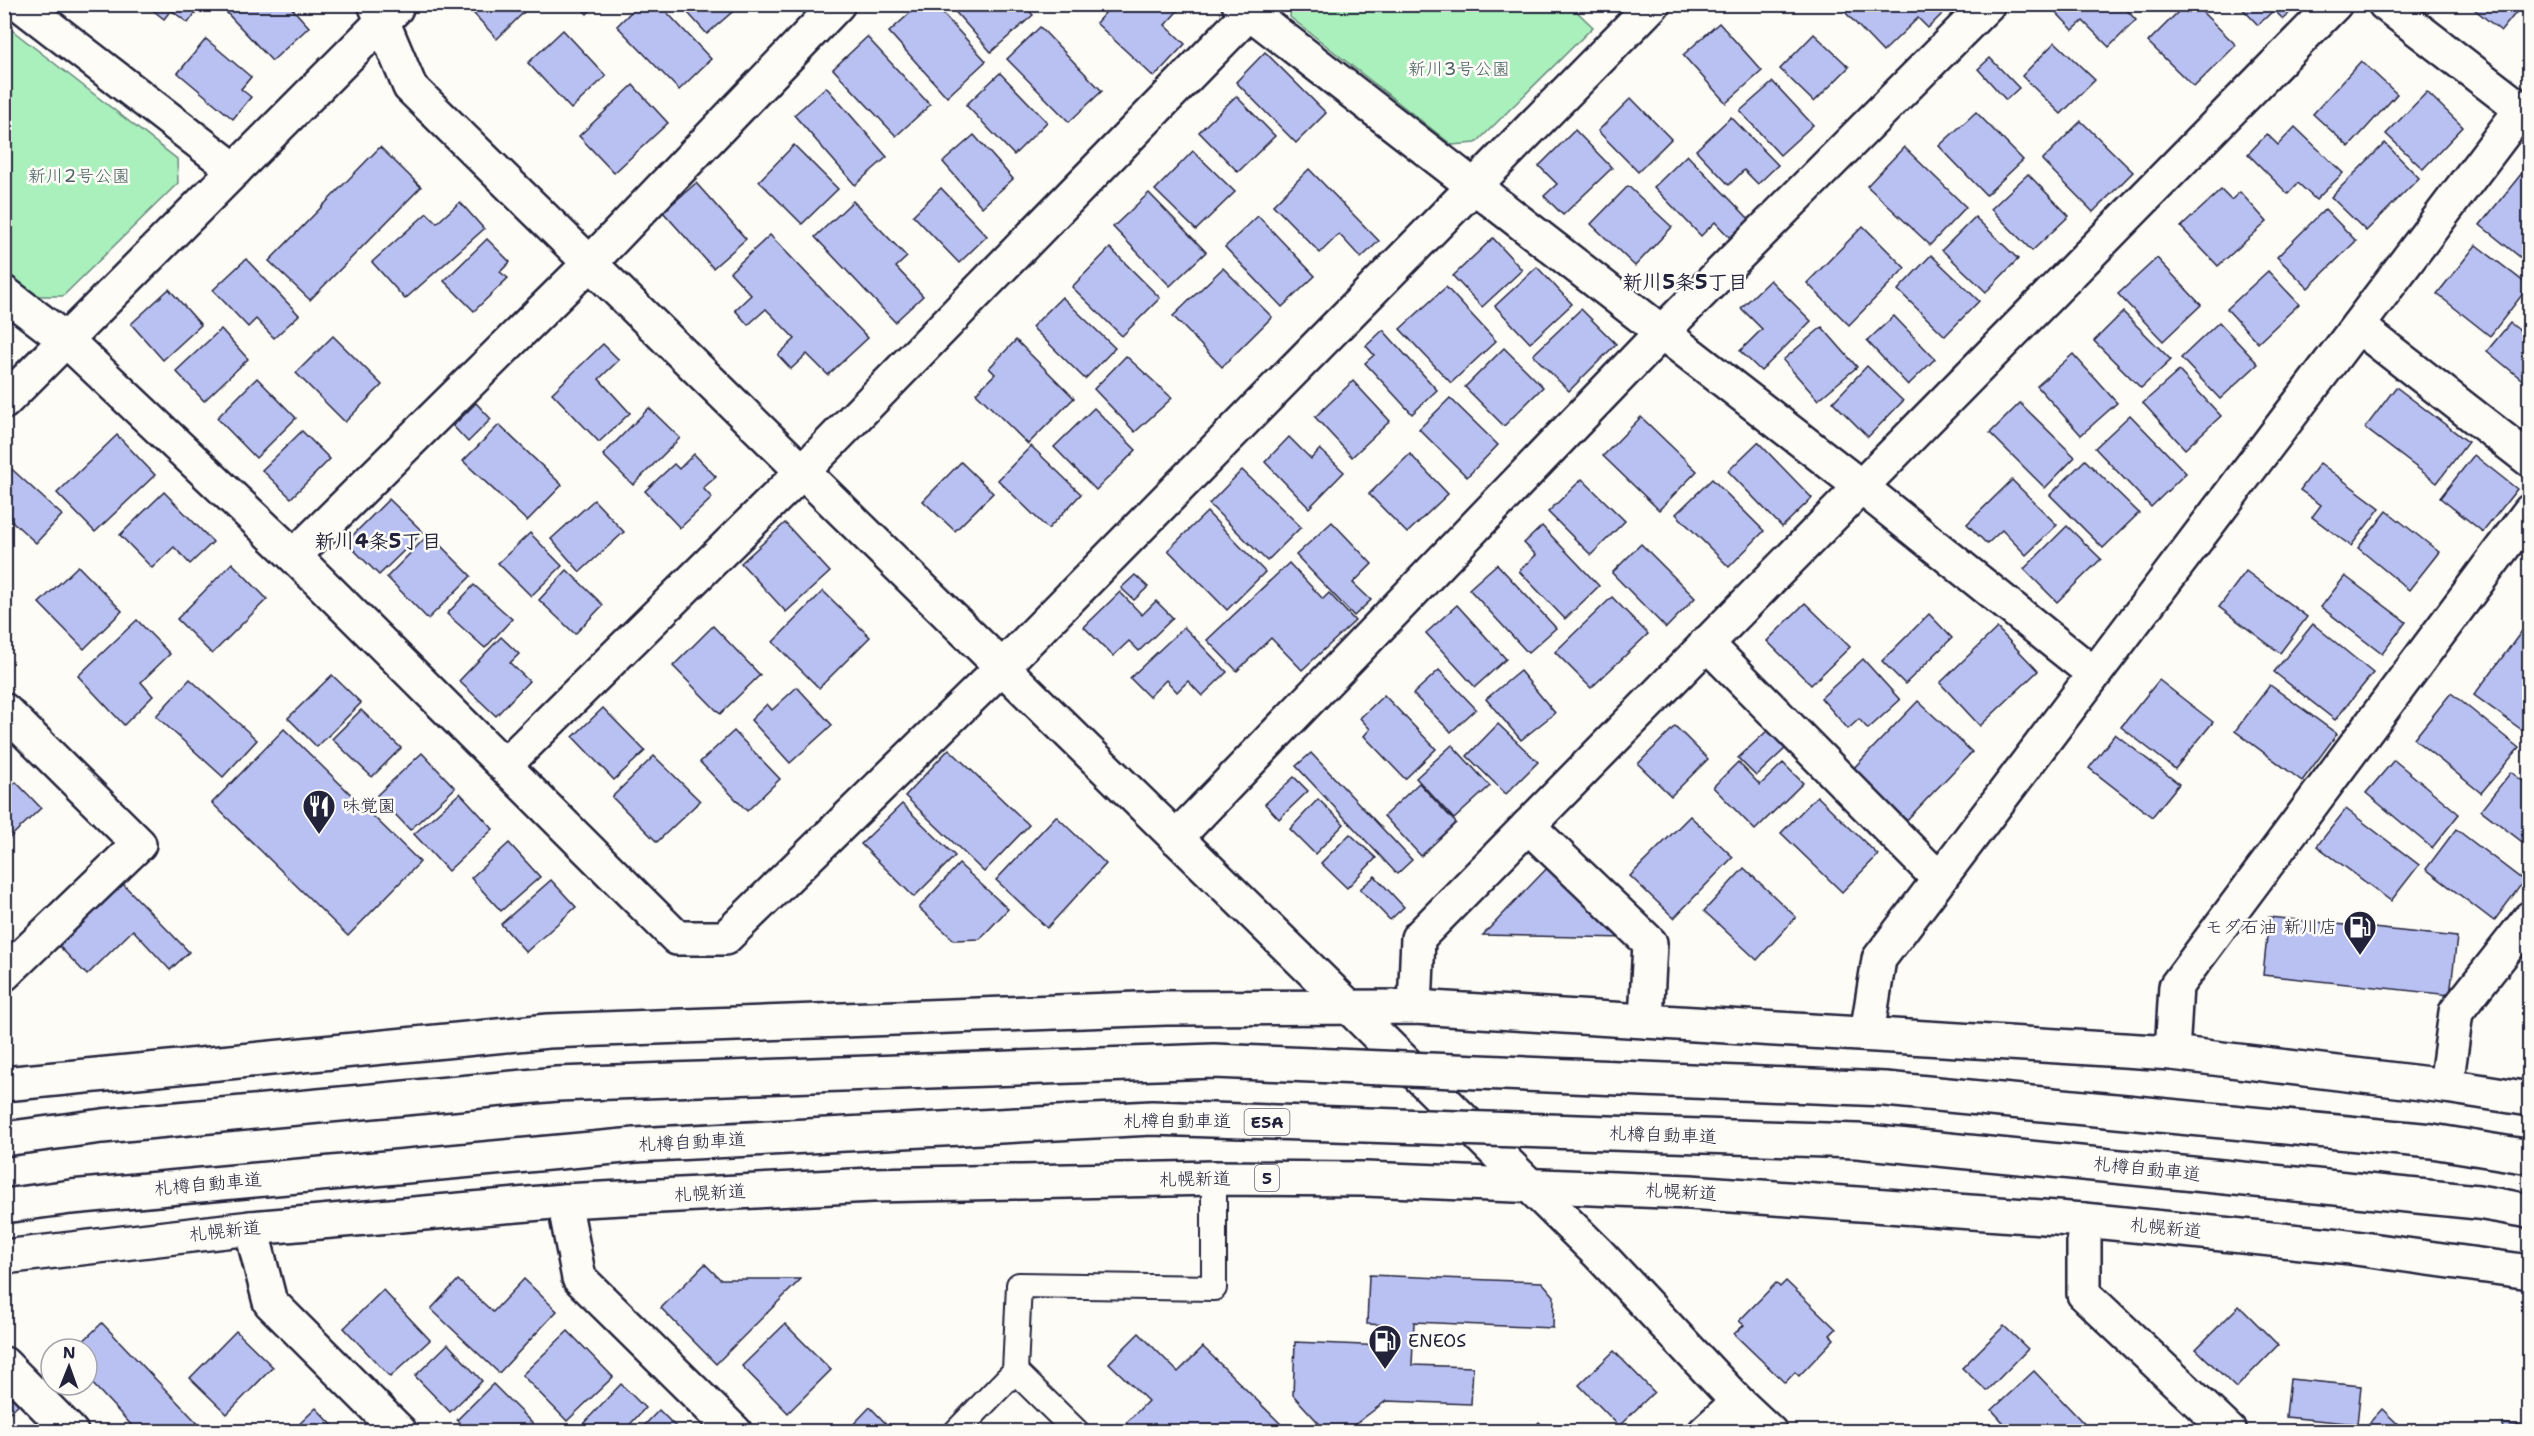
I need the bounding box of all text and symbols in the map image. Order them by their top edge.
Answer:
park label: 新川3号公園 [1408,57,1510,81]
park label: 新川2号公園 [28,164,130,188]
district label: 新川5条5丁目 [1623,269,1748,295]
district label: 新川4条5丁目 [315,528,441,554]
restaurant icon: 味覚園 [301,788,337,835]
place label: 味覚園 [342,794,396,818]
fuel station icon: モダ石油 新川店 [2342,909,2378,956]
place label: モダ石油 新川店 [2205,915,2337,939]
street label: 札樽自動車道 [1123,1109,1231,1133]
road number: E5A [1244,1109,1290,1135]
street label: 札樽自動車道 [1609,1121,1717,1149]
street label: 札樽自動車道 [637,1127,747,1157]
street label: 札樽自動車道 [2092,1151,2202,1187]
road number: 5 [1255,1165,1279,1191]
street label: 札幌新道 [1159,1166,1231,1192]
street label: 札樽自動車道 [153,1167,263,1201]
street label: 札幌新道 [1644,1178,1718,1206]
street label: 札幌新道 [673,1179,747,1207]
street label: 札幌新道 [2129,1212,2203,1244]
street label: 札幌新道 [188,1215,262,1247]
fuel station icon: ENEOS [1367,1323,1403,1370]
place label: ENEOS [1408,1329,1466,1353]
north arrow [39,1337,99,1397]
text: N [63,1342,76,1363]

